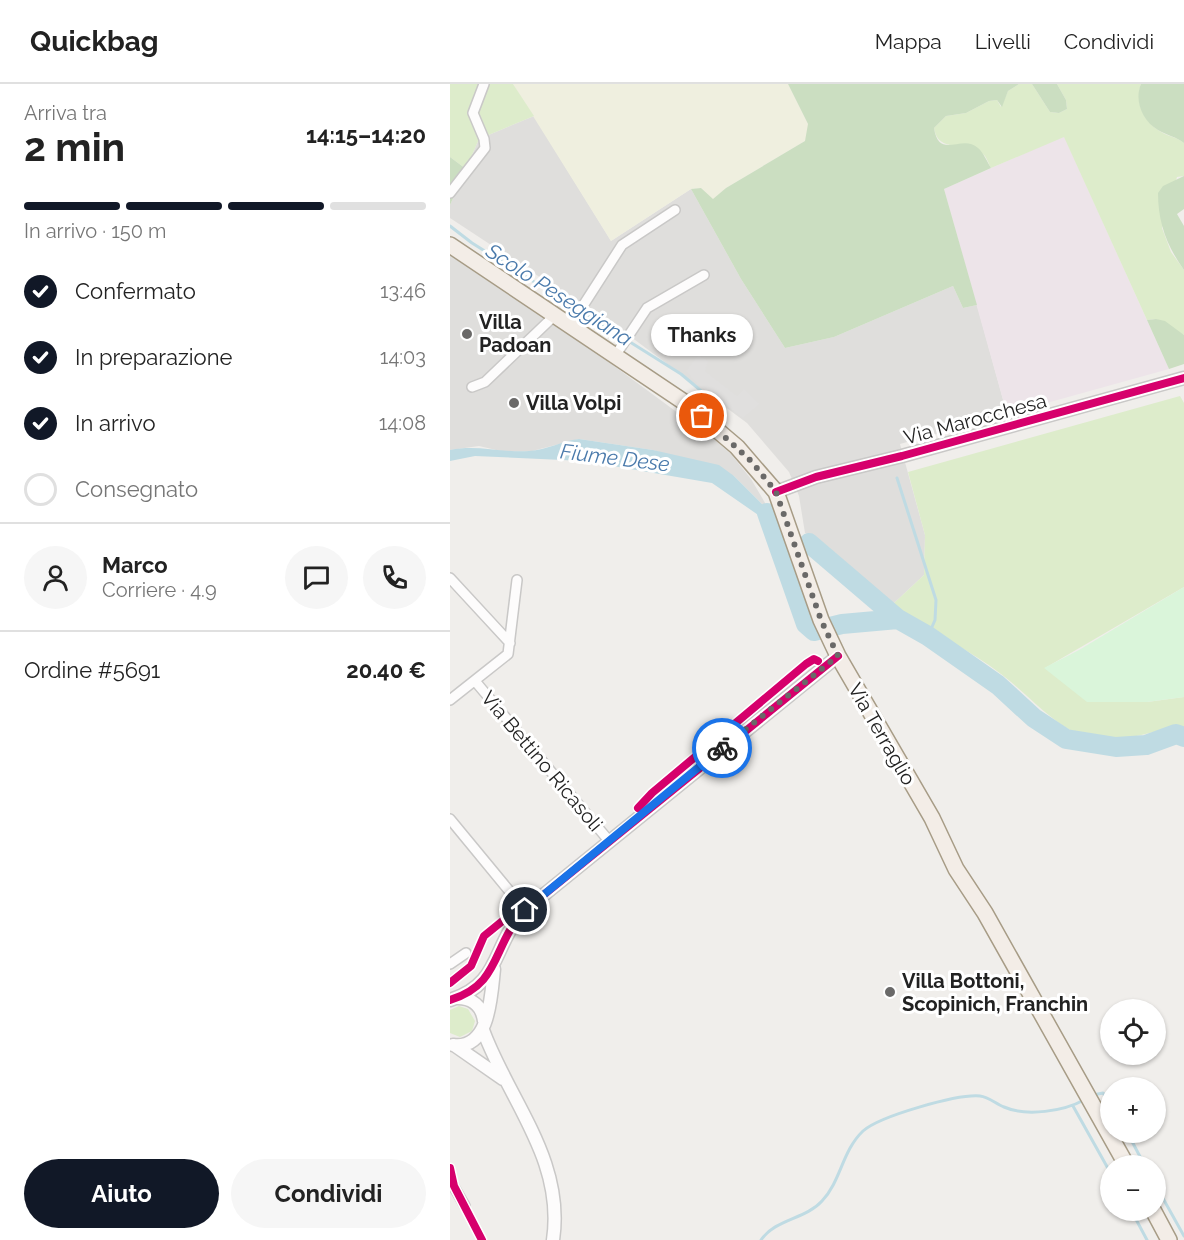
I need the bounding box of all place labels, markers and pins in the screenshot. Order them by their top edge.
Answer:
place label: Villa Padoan [479,310,551,357]
callout: Thanks [651,314,753,356]
marker: Villa Padoan [460,327,474,341]
pin [676,390,727,441]
place label: Villa Volpi [526,391,621,415]
marker: Villa Volpi [507,396,521,410]
pin [499,884,550,935]
place label: Villa Bottoni, Scopinich, Franchin [902,969,1088,1016]
marker: Villa Bottoni, Scopinich, Franchin [883,985,897,999]

